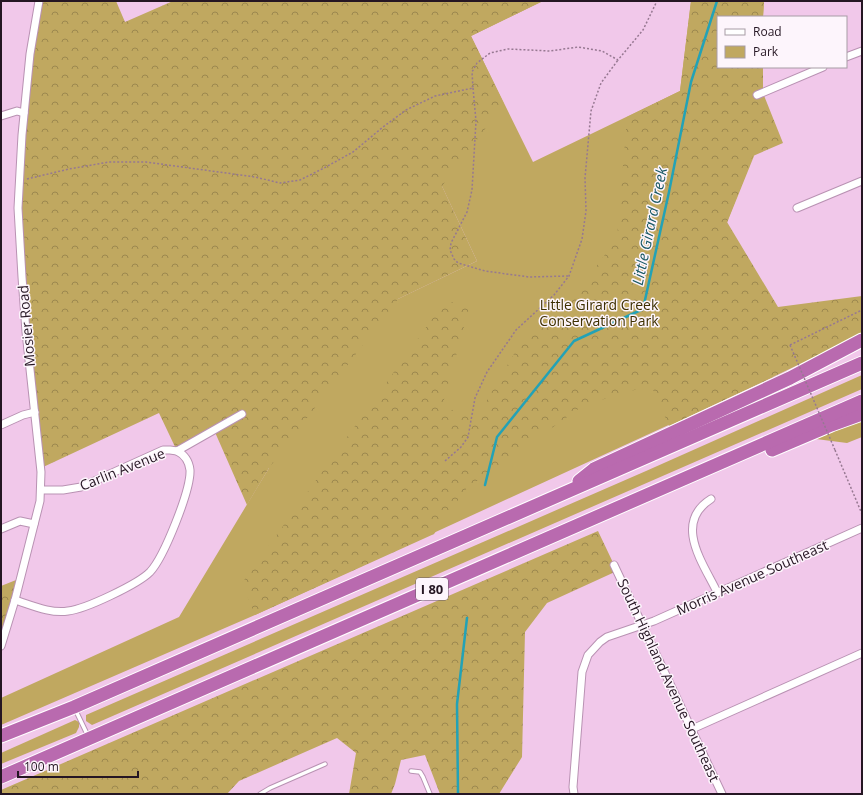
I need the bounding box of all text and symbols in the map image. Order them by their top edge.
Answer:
legend [717,16,847,68]
text: Road [753,23,782,40]
text: Park [753,43,779,60]
water label: Little Girard Creek [627,165,671,287]
street label: Mosier Road [13,284,39,368]
park label: Little Girard Creek Conservation Park [539,295,659,330]
street label: Carlin Avenue [77,443,168,495]
street label: Morris Avenue Southeast [673,535,831,619]
street label: South Highland Avenue Southeast [613,575,725,785]
road number: I 80 [416,578,448,600]
scale bar [18,753,138,779]
text: 100 m [24,758,59,775]

